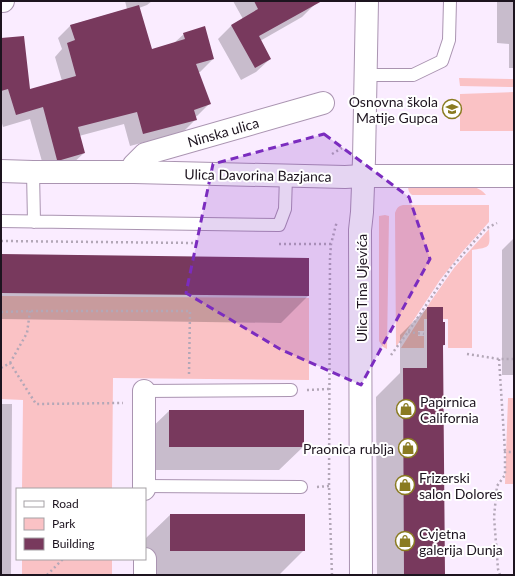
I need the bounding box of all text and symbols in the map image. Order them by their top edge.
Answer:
place label: Osnovna škola Matije Gupca [349,93,438,126]
school or university icon: Osnovna škola Matije Gupca [441,98,463,120]
street label: Ninska ulica [185,114,261,150]
street label: Ulica Davorina Bazjanca [184,165,332,185]
street label: Ulica Tina Ujevića [353,234,370,342]
place label: Papirnica California [420,393,479,426]
shop icon: Papirnica California [395,398,417,420]
shop icon: Praonica rublja [397,437,419,459]
place label: Praonica rublja [303,440,394,457]
place label: Frizerski salon Dolores [419,469,503,502]
shop icon: Frizerski salon Dolores [394,474,416,496]
legend [16,488,146,560]
text: Road [52,496,79,511]
text: Park [52,516,76,531]
place label: Cvjetna galerija Dunja [419,525,503,558]
shop icon: Cvjetna galerija Dunja [394,530,416,552]
text: Building [52,536,95,551]

